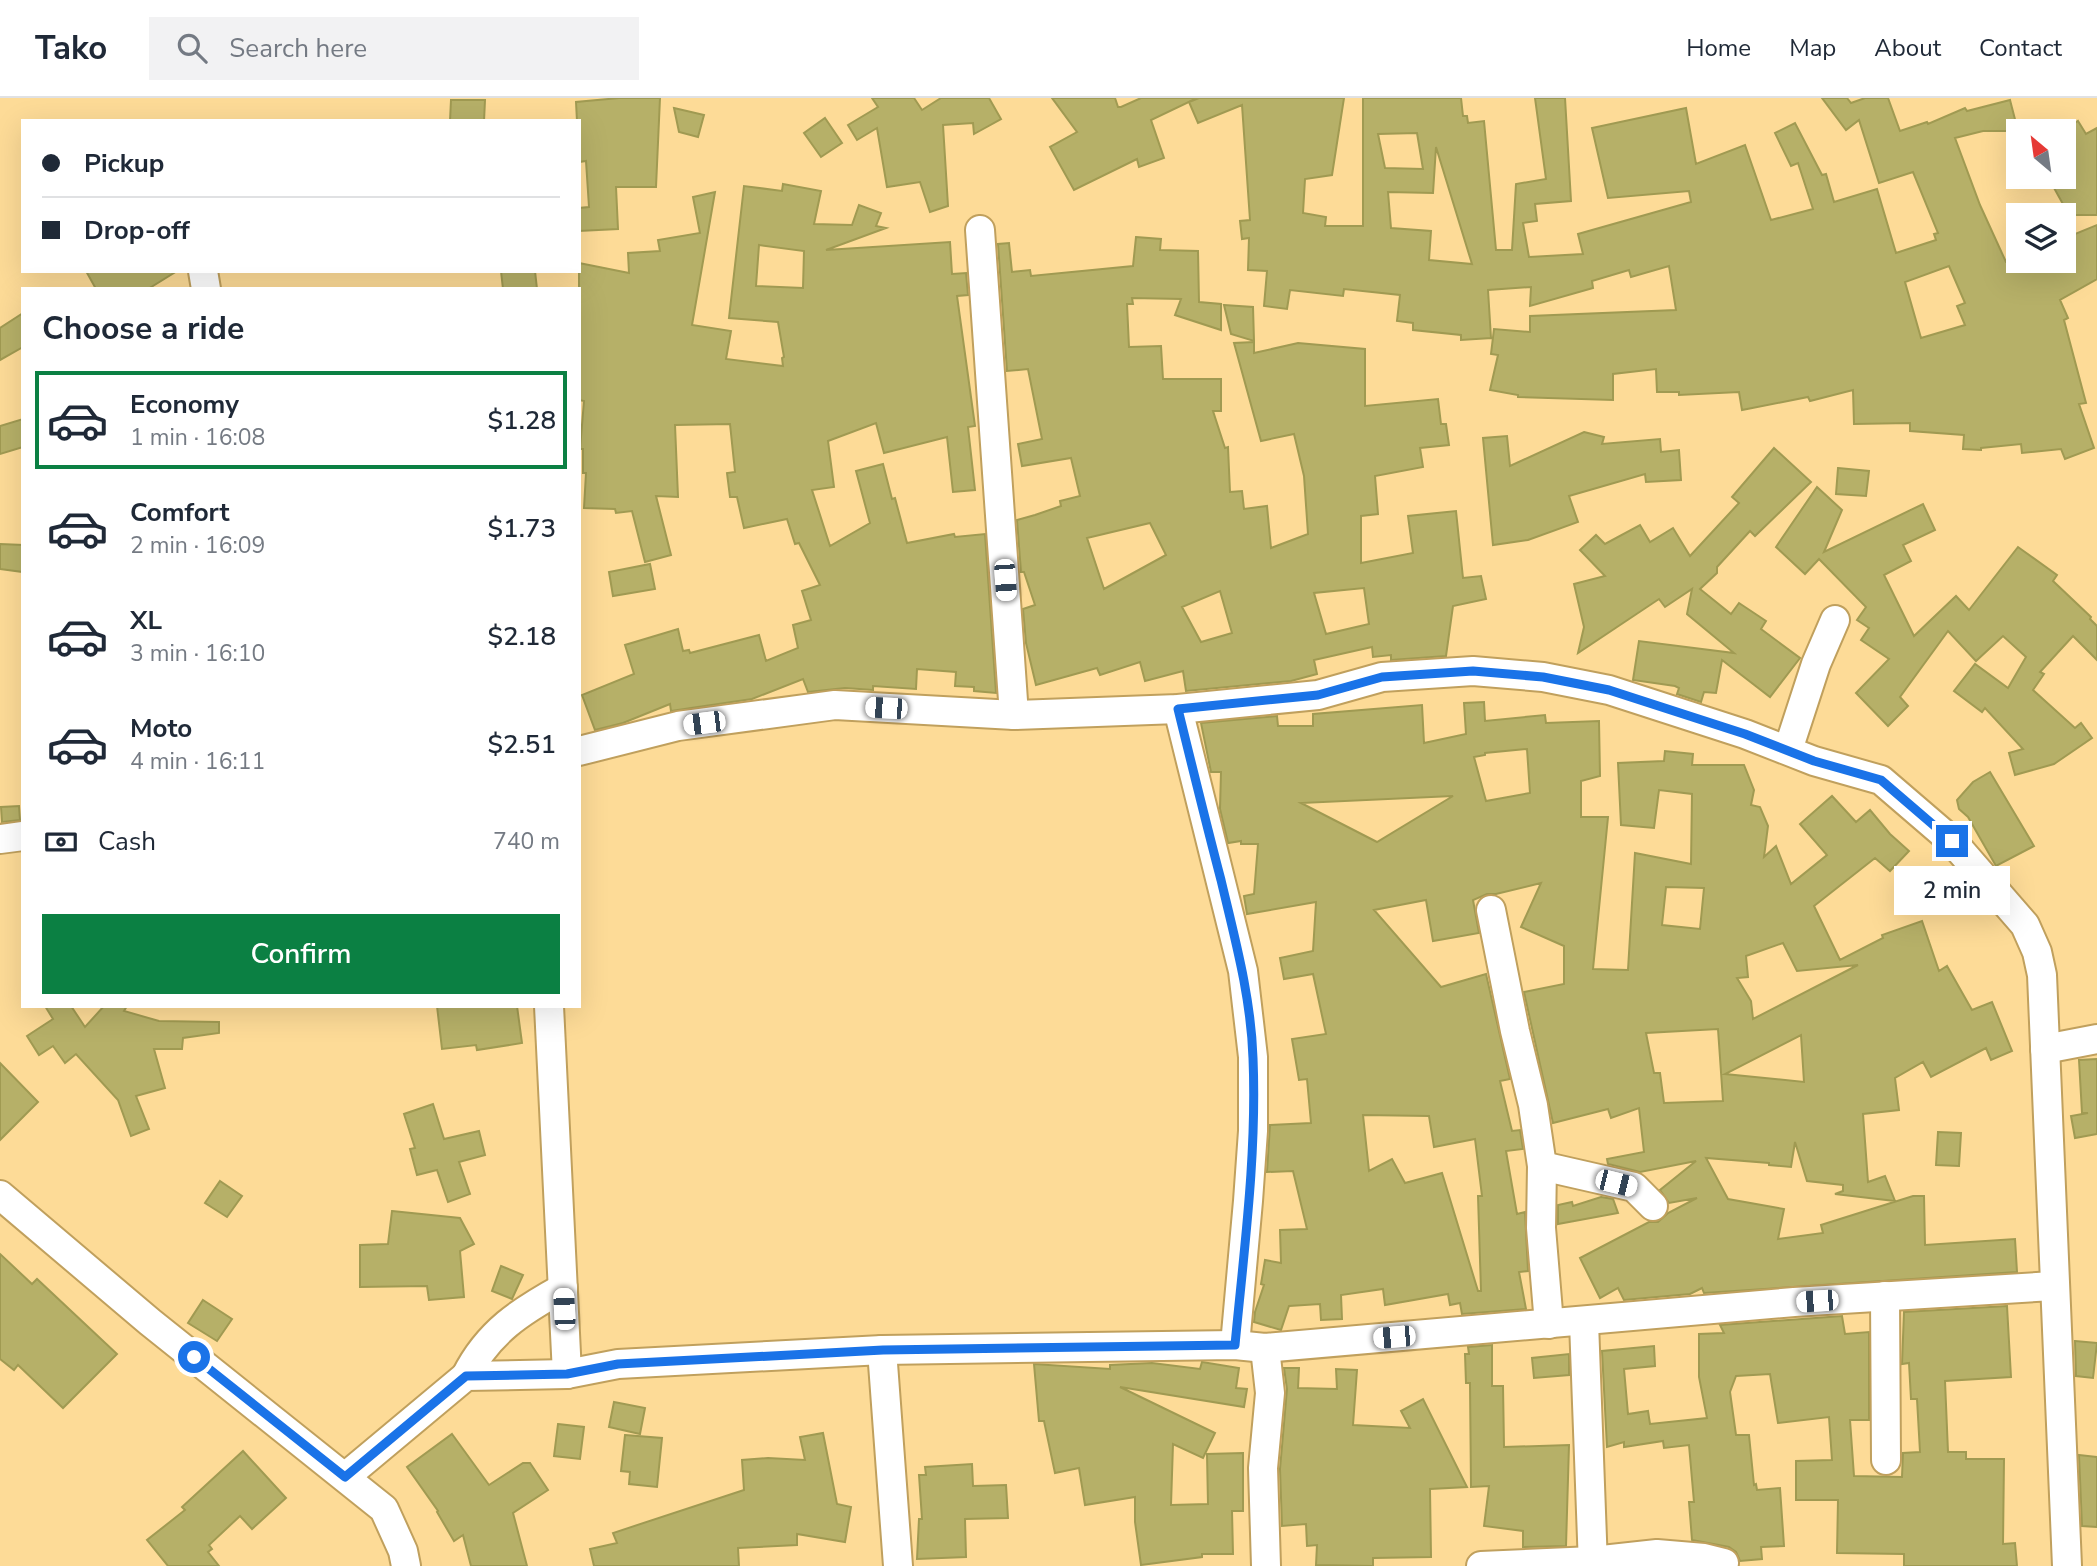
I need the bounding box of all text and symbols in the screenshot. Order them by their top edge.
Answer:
search box [149,17,639,80]
text: Tako [35,26,107,71]
icon: search [173,29,211,67]
text: Search here [229,31,367,66]
text: Home [1686,32,1751,64]
text: Map [1789,32,1836,64]
text: About [1874,32,1941,64]
text: Contact [1979,32,2062,64]
north arrow [2006,119,2076,189]
map controls [2006,119,2076,273]
text: Pickup [84,146,164,181]
button: layers [2006,203,2076,273]
text: Drop-off [84,213,190,248]
text: Choose a ride [42,307,244,350]
text: Economy [130,387,239,422]
icon: car [46,389,109,452]
text: $1.28 [487,403,556,438]
text: 1 min · 16:08 [130,422,265,453]
text: Comfort [130,495,230,530]
icon: car [46,497,109,560]
text: $1.73 [487,511,556,546]
text: 2 min · 16:09 [130,530,265,561]
car [994,558,1017,602]
text: XL [130,603,162,638]
icon: car [46,605,109,668]
text: $2.18 [487,619,556,654]
text: 3 min · 16:10 [130,638,265,669]
car [865,696,908,720]
car [682,710,727,736]
text: Moto [130,711,192,746]
icon: car [46,713,109,776]
text: $2.51 [487,727,556,762]
text: 4 min · 16:11 [130,746,265,777]
icon: cash [42,823,80,861]
text: Cash [98,824,156,859]
route end [1936,825,1968,857]
text: 740 m [493,826,560,857]
callout: 2 min [1894,866,2010,914]
text: 2 min [1923,875,1981,906]
button: Confirm [42,914,560,994]
car [1594,1168,1639,1198]
car [553,1287,576,1331]
car [1796,1289,1839,1313]
car [1373,1325,1416,1349]
route start [178,1341,210,1373]

